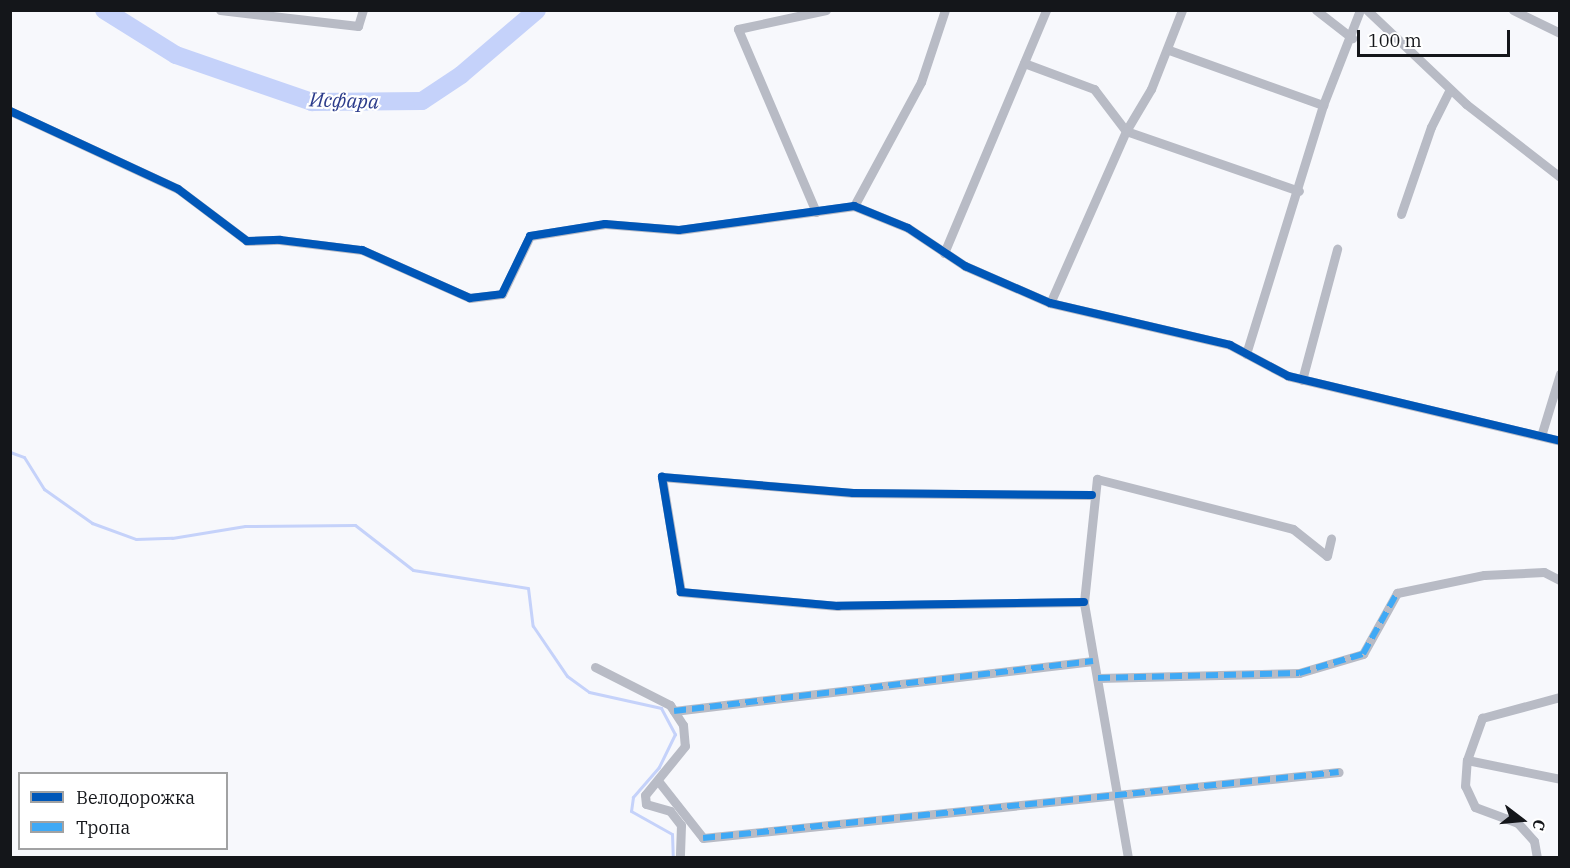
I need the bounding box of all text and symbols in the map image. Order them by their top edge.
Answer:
scale bar [1360,18,1513,56]
text: 100 m [1368,29,1422,52]
water label: Исфара [309,87,379,113]
legend [18,772,228,850]
text: Велодорожка [76,786,195,809]
north arrow [1492,790,1552,850]
text: Тропа [76,816,130,839]
text: С [1528,817,1550,833]

